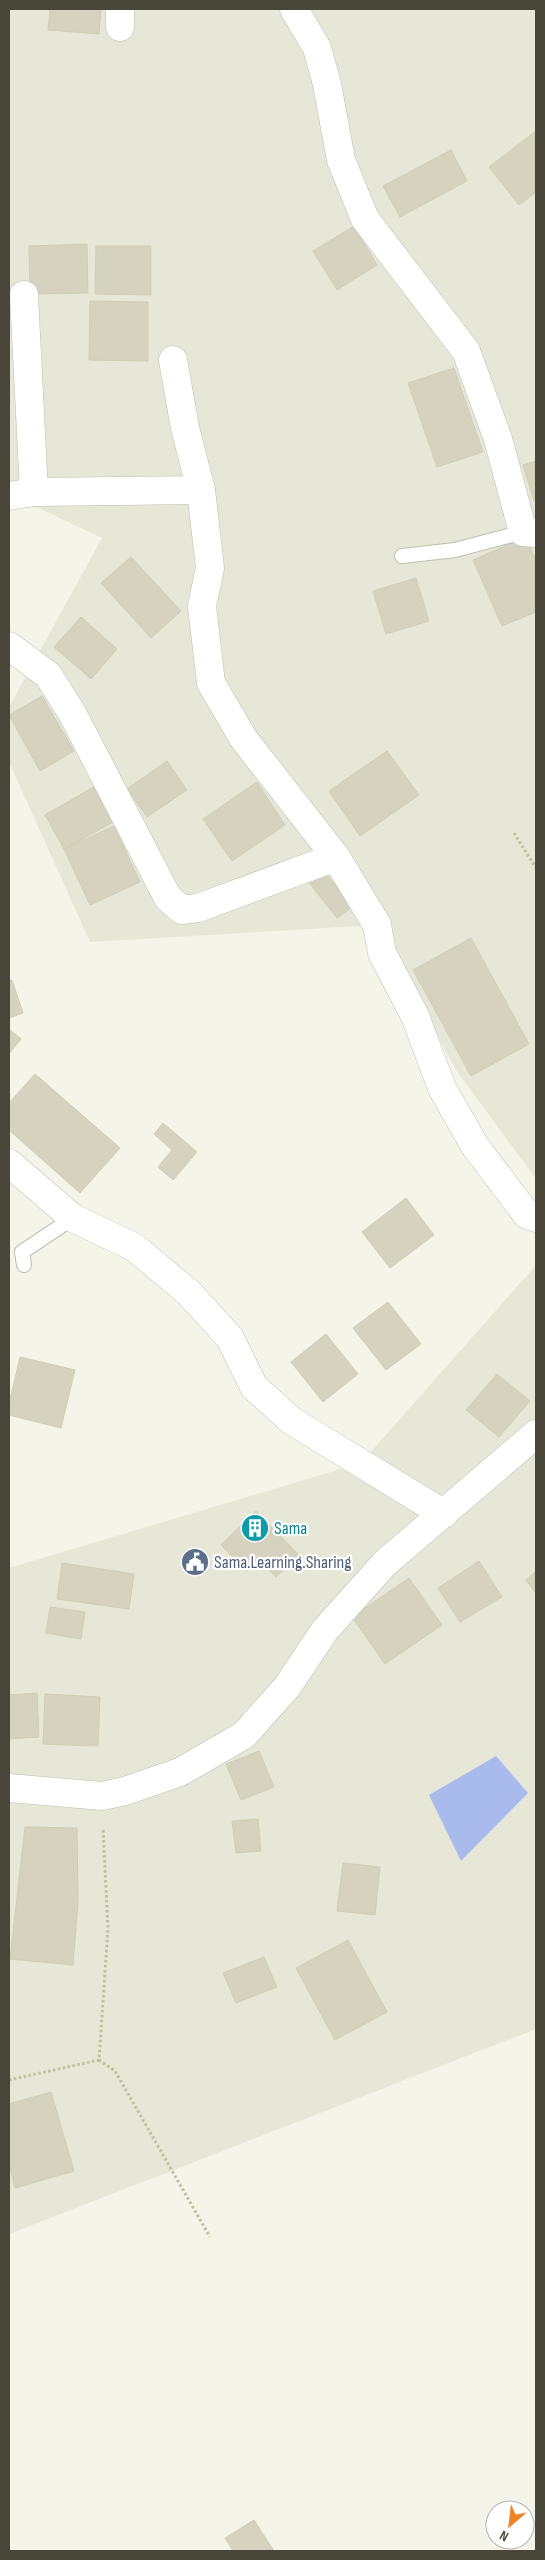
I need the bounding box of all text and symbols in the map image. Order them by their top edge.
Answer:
building icon: Sama [240,1513,270,1543]
place label: Sama [274,1518,307,1539]
public building icon: Sama.Learning.Sharing [180,1547,210,1577]
place label: Sama.Learning.Sharing [214,1552,351,1573]
north arrow [485,2500,535,2550]
text: N [497,2527,511,2545]

